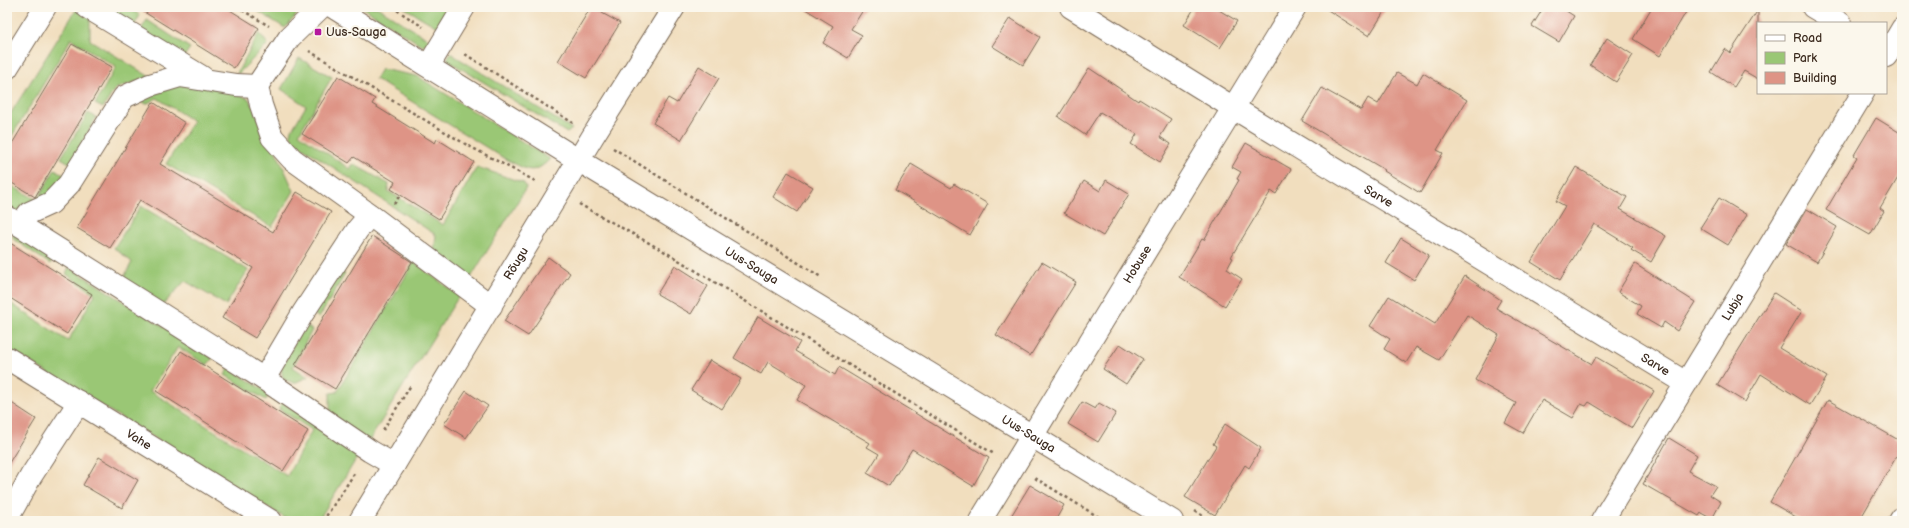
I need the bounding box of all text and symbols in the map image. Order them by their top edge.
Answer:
legend [1757,22,1887,94]
place label: Uus-Sauga [326,25,386,40]
marker: Uus-Sauga [313,27,323,37]
text: Road [1793,31,1822,46]
text: Park [1793,51,1817,66]
text: Building [1793,71,1837,86]
street label: Sarve [1361,182,1396,211]
street label: Uus-Sauga [722,243,781,288]
street label: Hobuse [1120,243,1155,286]
street label: Rõugu [500,244,531,283]
street label: Lubja [1719,290,1747,323]
street label: Sarve [1638,350,1673,379]
street label: Uus-Sauga [999,412,1058,456]
street label: Vahe [123,426,154,453]

